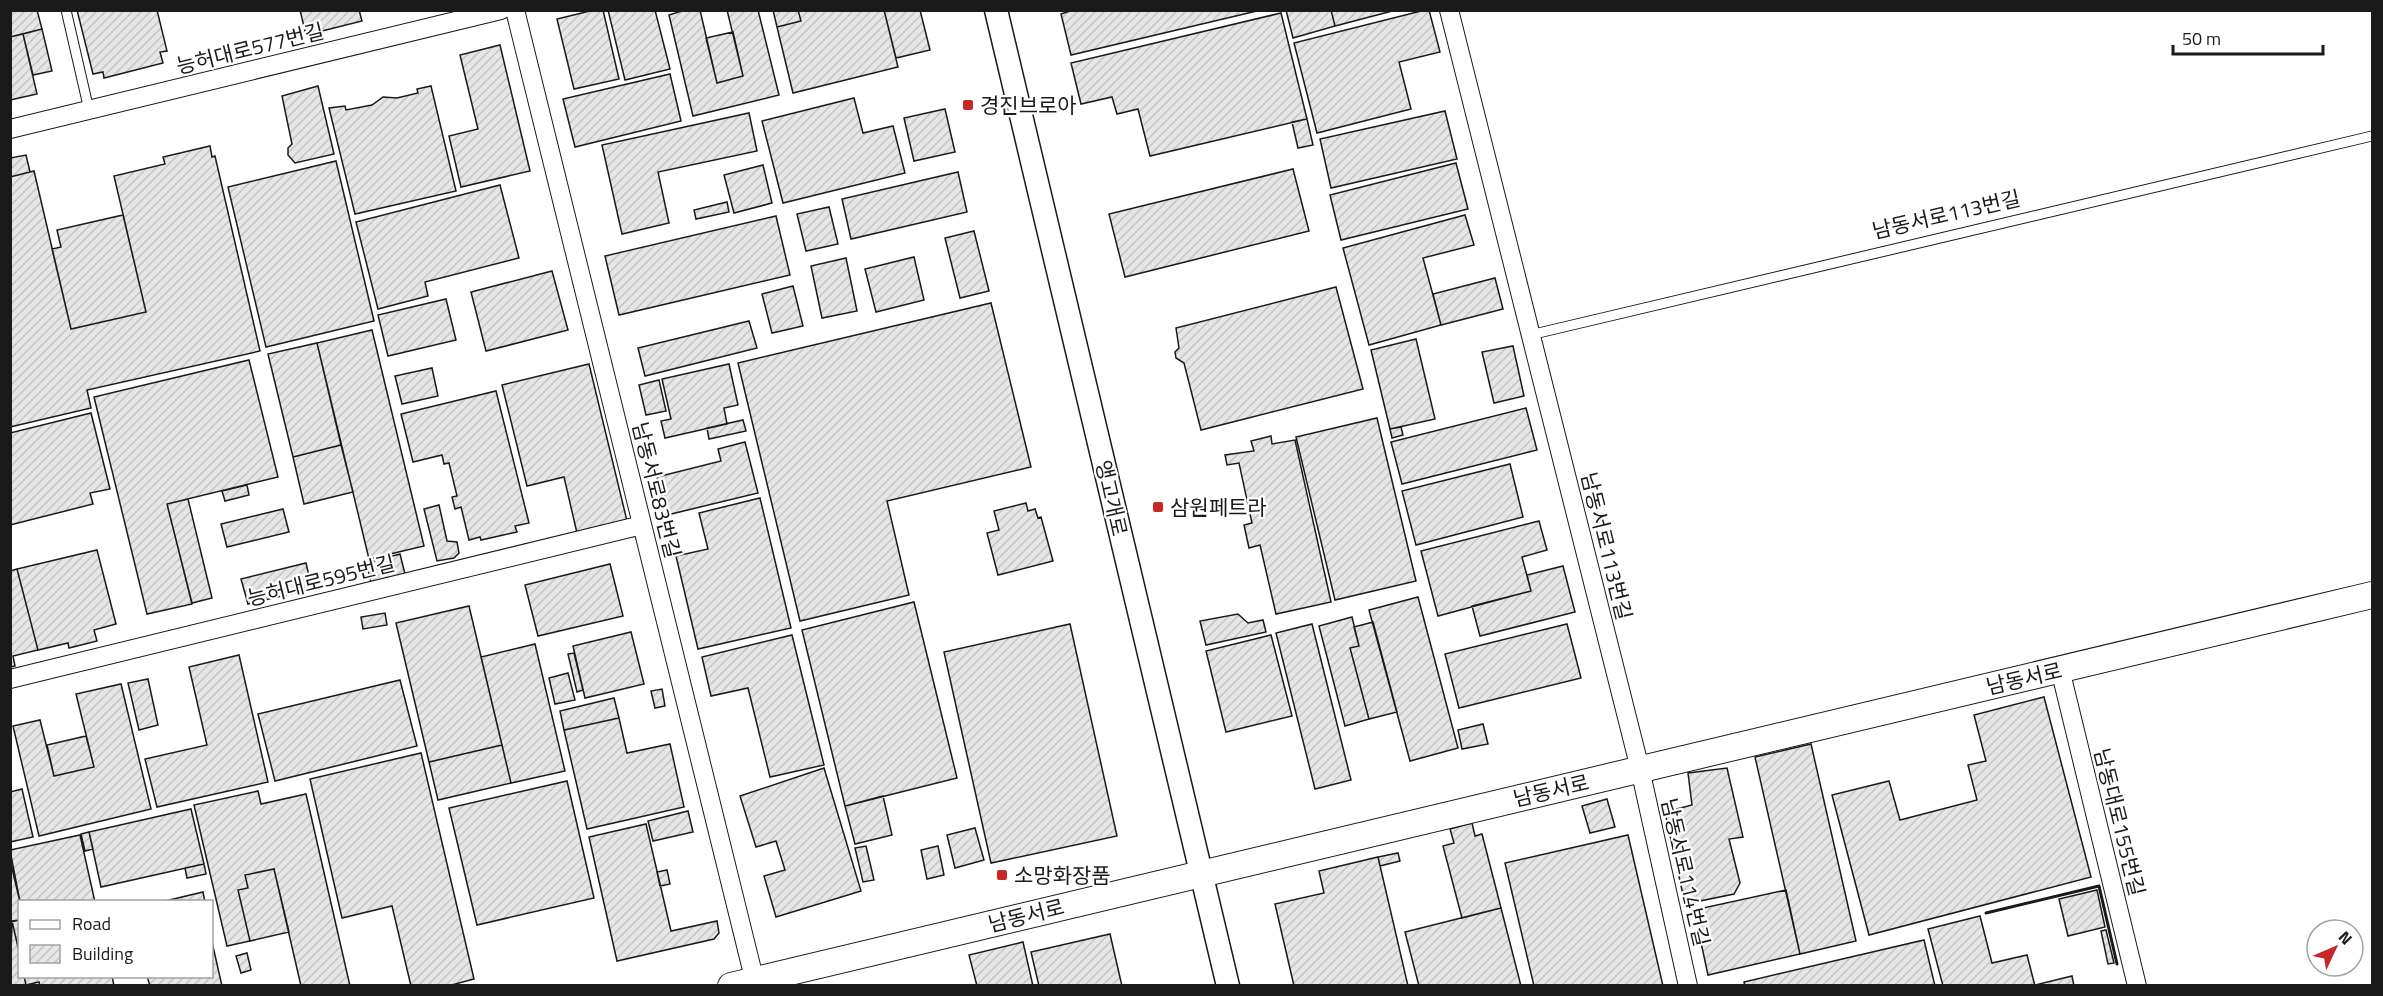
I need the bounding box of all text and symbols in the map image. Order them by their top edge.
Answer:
street label: 능허대로577번길 [173,14,327,82]
scale bar [2173,18,2323,56]
text: 50 m [2182,25,2221,52]
place label: 경진브로아 [980,89,1077,121]
marker: 경진브로아 [961,98,975,112]
street label: 남동서로113번길 [1869,181,2023,247]
street label: 남동서로83번길 [625,418,689,562]
street label: 앵고개로 [1088,457,1136,539]
street label: 남동서로113번길 [1573,469,1641,623]
place label: 삼원페트라 [1170,491,1267,523]
marker: 삼원페트라 [1151,500,1165,514]
street label: 능허대로595번길 [244,546,398,614]
street label: 남동서로 [1983,654,2065,702]
street label: 남동대로155번길 [2086,745,2154,899]
street label: 남동서로 [1510,766,1592,814]
street label: 남동서로114번길 [1653,795,1719,949]
place label: 소망화장품 [1014,859,1111,891]
marker: 소망화장품 [995,868,1009,882]
street label: 남동서로 [985,890,1067,940]
legend [18,900,213,978]
text: Road [72,910,111,937]
north arrow [2305,918,2365,978]
text: N [2333,925,2358,950]
text: Building [72,940,133,967]

